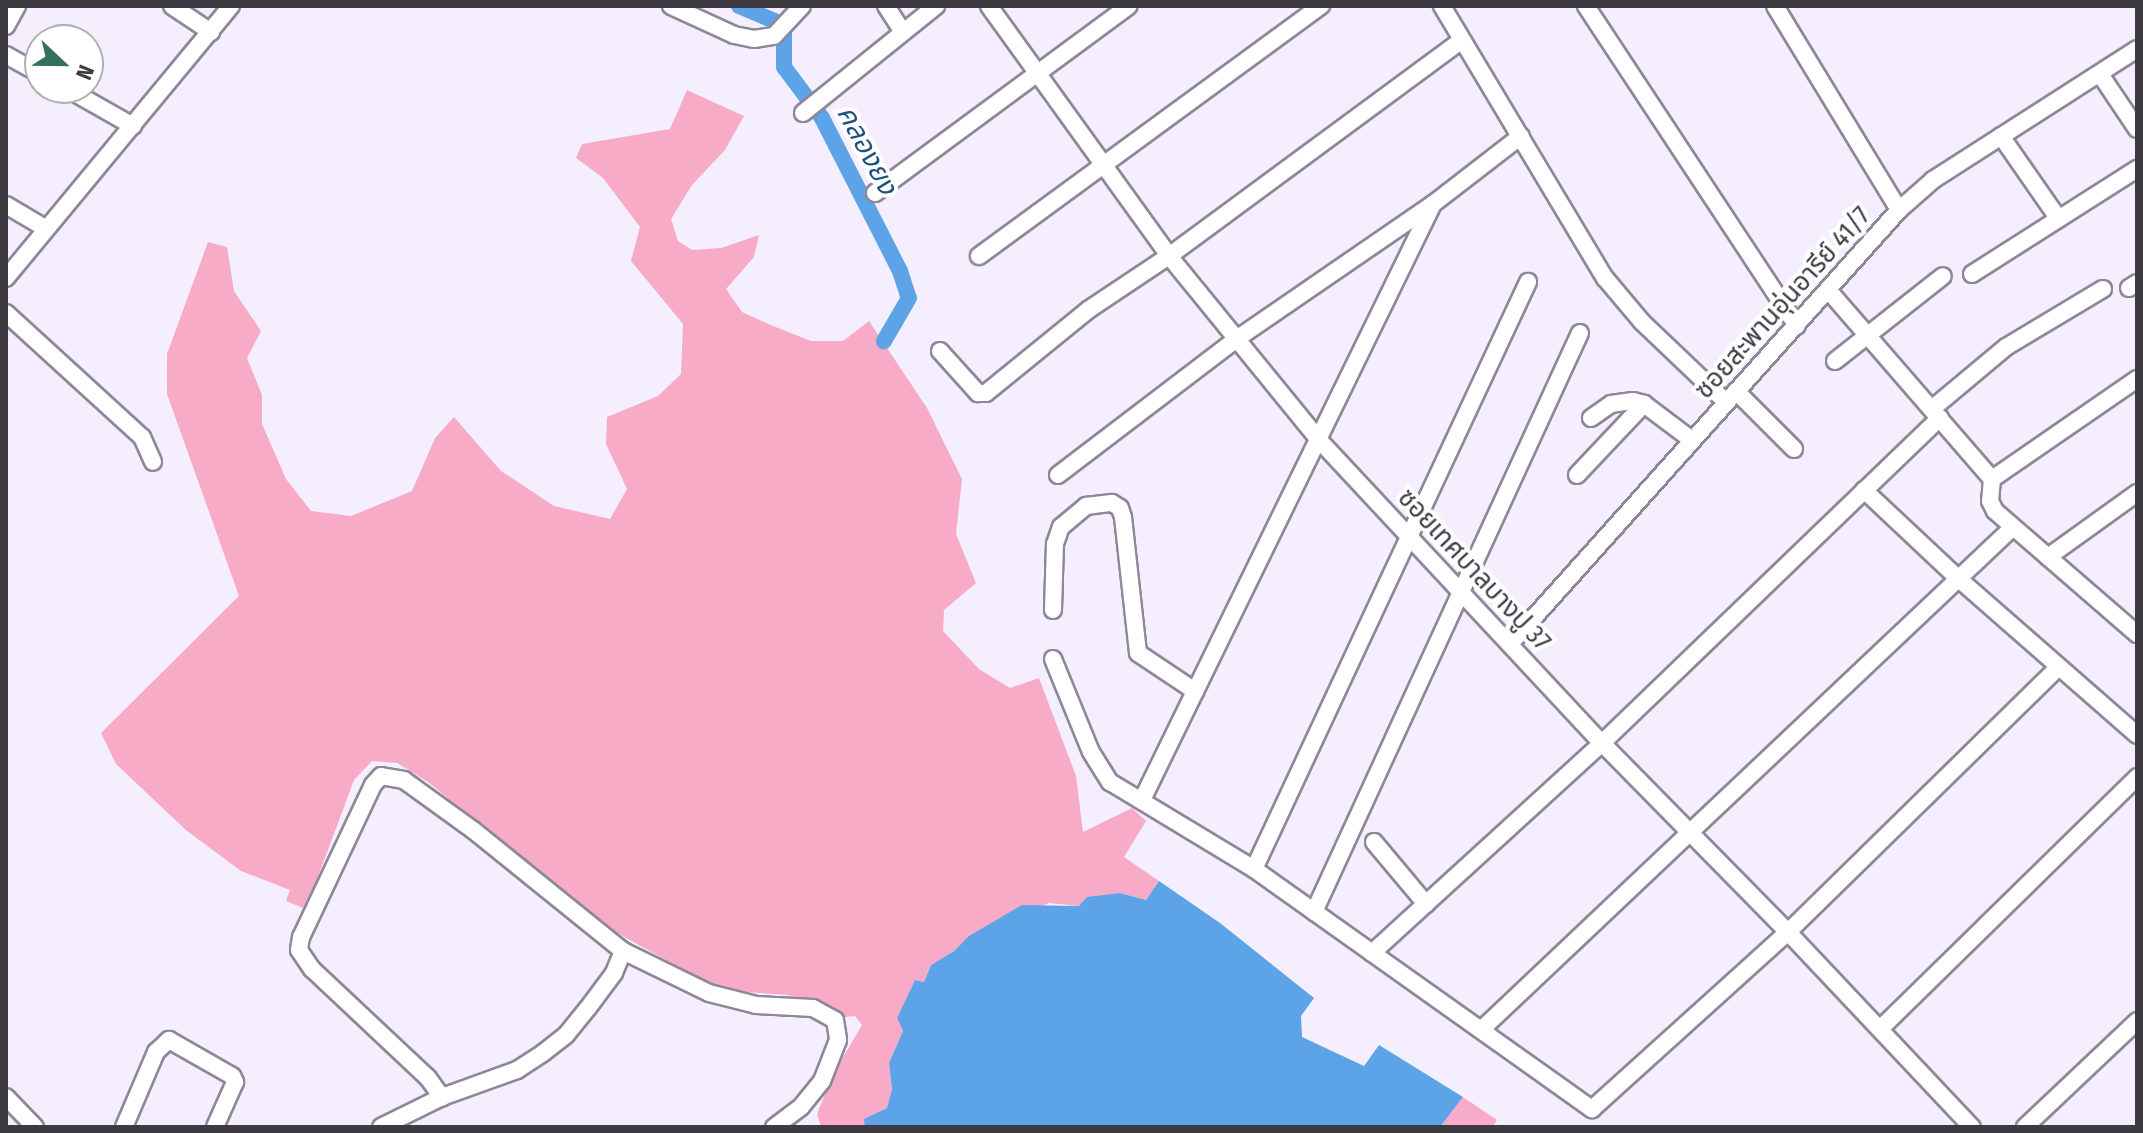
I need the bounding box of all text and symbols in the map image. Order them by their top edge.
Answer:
north arrow [24,24,104,104]
text: N [70,61,100,84]
water label: คลองยง [830,100,904,200]
street label: ซอยสะพานอุ่นอารีย์ 41/7 [1689,201,1877,405]
street label: ซอยเทศบาลบางปู 37 [1391,483,1557,657]

